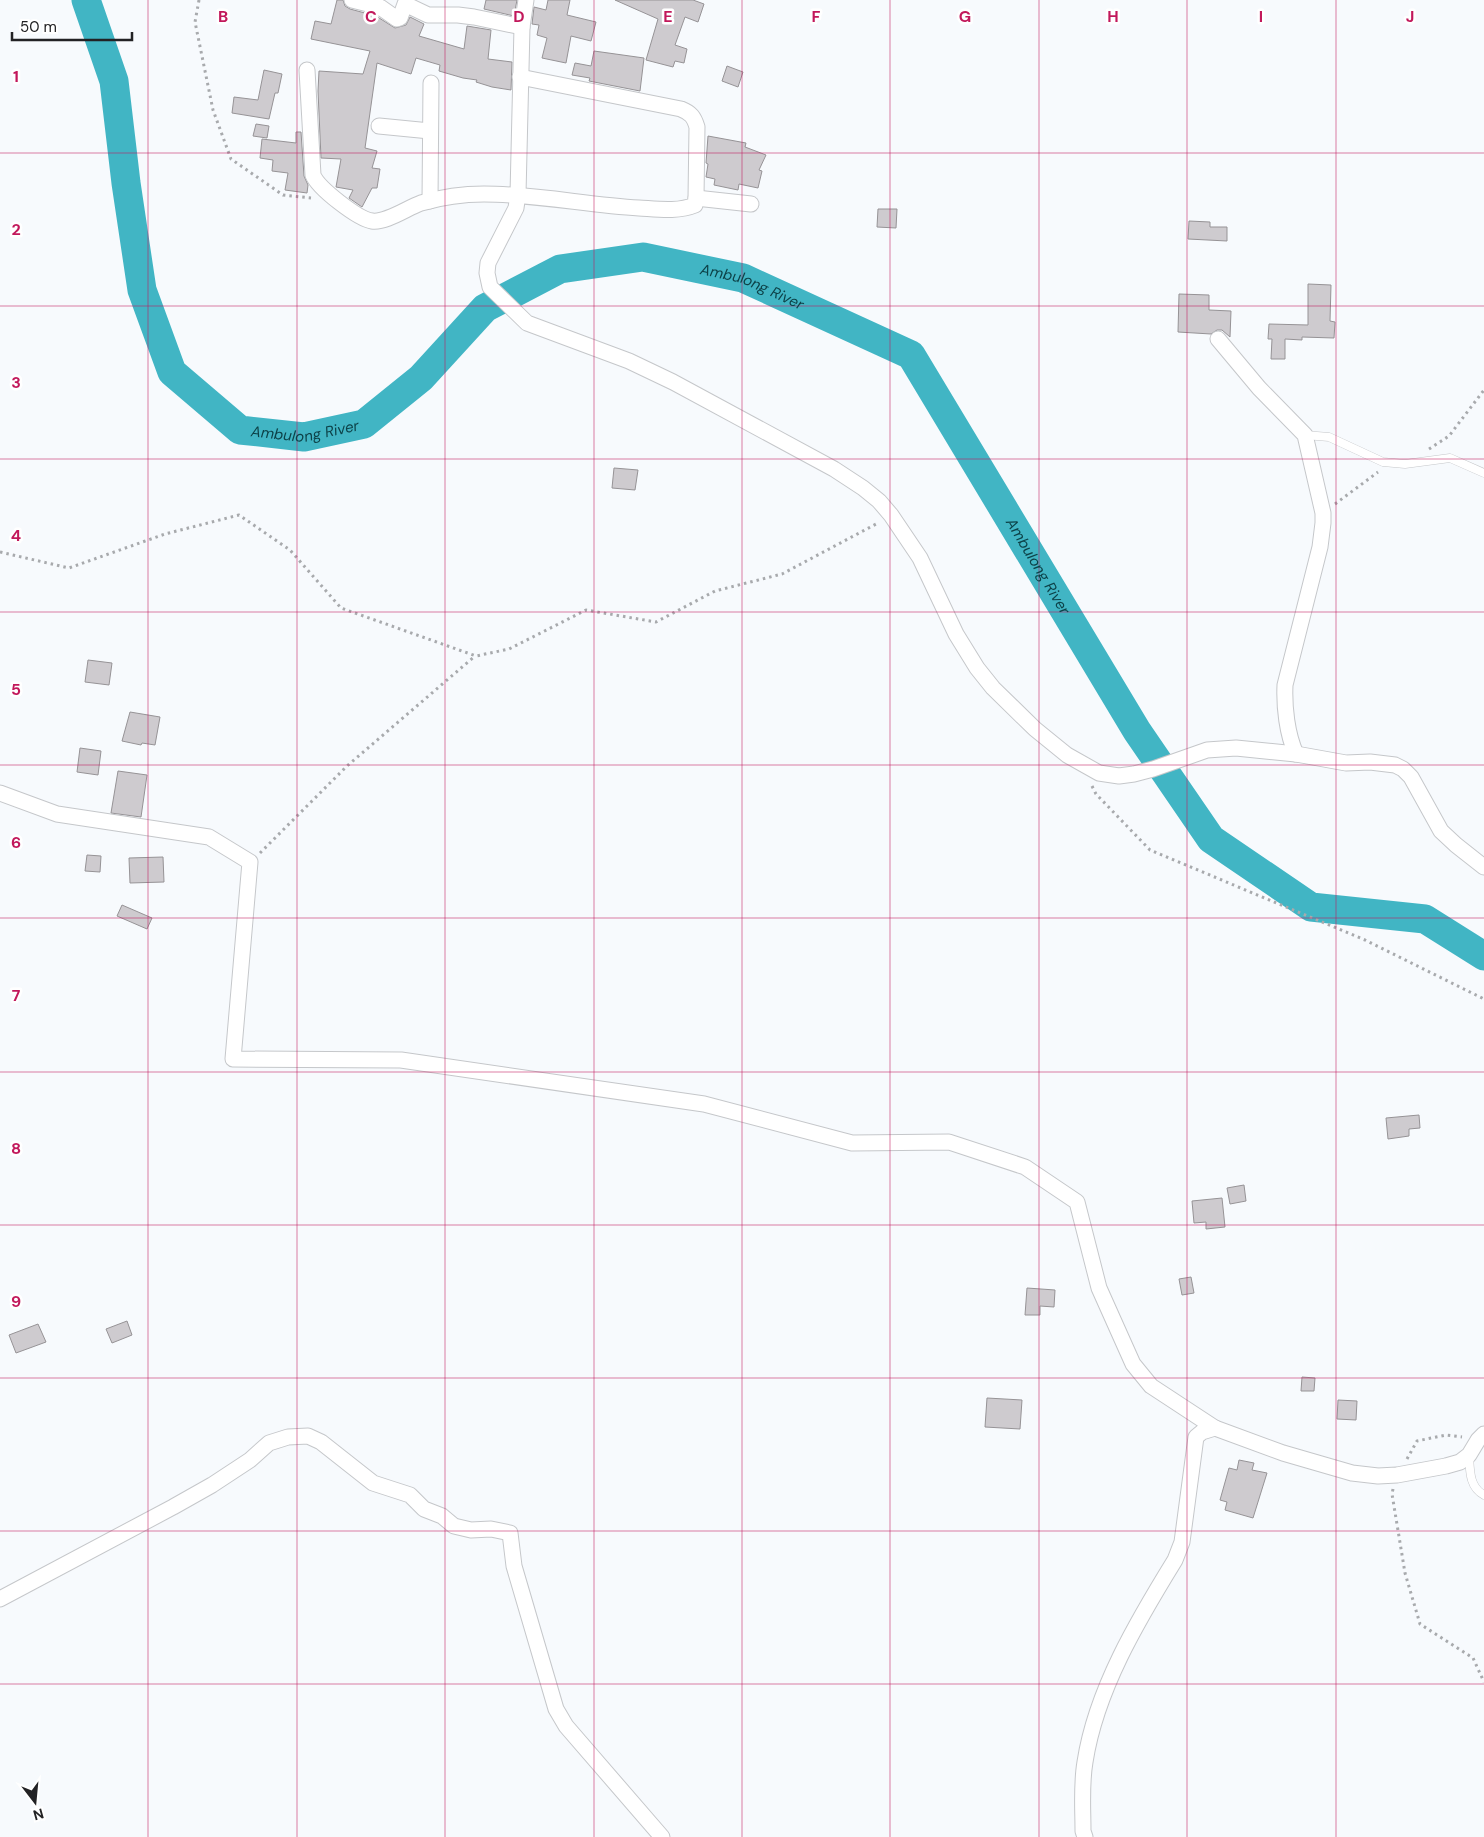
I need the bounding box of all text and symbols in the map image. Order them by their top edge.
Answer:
text: B [218,6,228,27]
text: C [365,6,377,27]
text: D [513,6,525,27]
text: E [663,6,673,27]
text: F [812,6,821,27]
text: G [959,6,971,27]
text: H [1107,6,1119,27]
text: I [1259,6,1263,27]
text: J [1406,6,1414,27]
scale bar [12,10,132,42]
text: 50 m [20,17,57,37]
text: 1 [13,66,19,87]
text: 2 [11,219,21,240]
water label: Ambulong River [698,259,807,315]
text: 3 [11,372,21,393]
water label: Ambulong River [249,415,361,447]
water label: Ambulong River [1001,513,1075,619]
text: 4 [11,525,21,546]
text: 5 [11,679,21,700]
text: 6 [11,832,21,853]
text: 7 [12,985,21,1006]
text: 8 [11,1138,21,1159]
text: 9 [11,1291,21,1312]
north arrow [10,1777,60,1827]
text: N [31,1804,46,1825]

